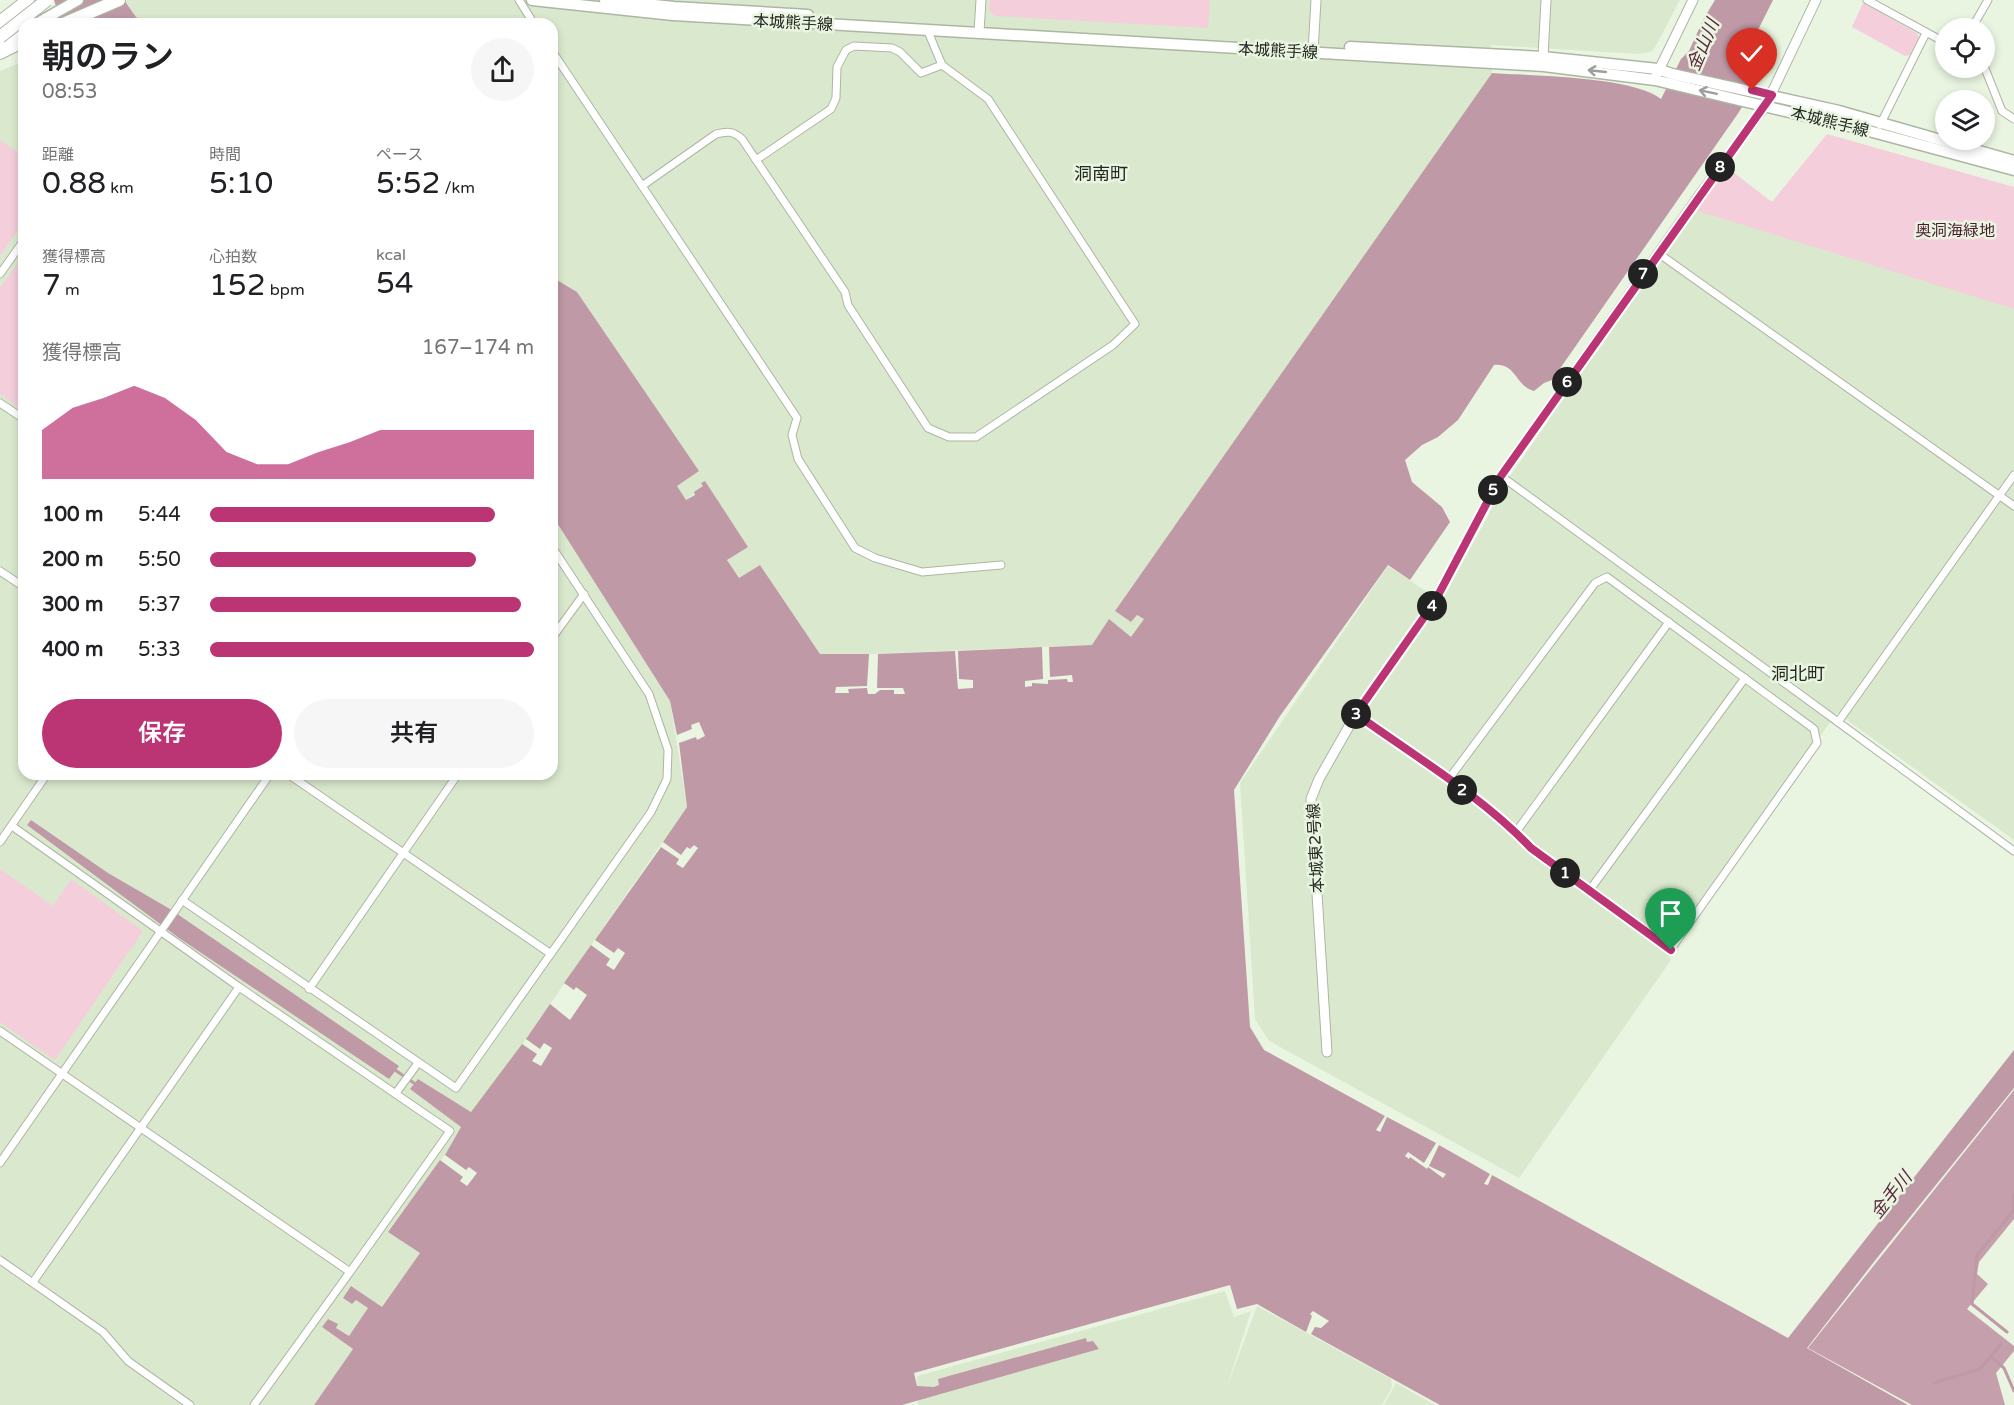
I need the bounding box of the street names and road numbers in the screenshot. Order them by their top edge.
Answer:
street label: 本城熊手線 [752,11,833,35]
street label: 本城熊手線 [1237,39,1318,63]
street label: 本城熊手線 [1789,103,1871,141]
street label: 本城東2号線 [1304,802,1328,893]

